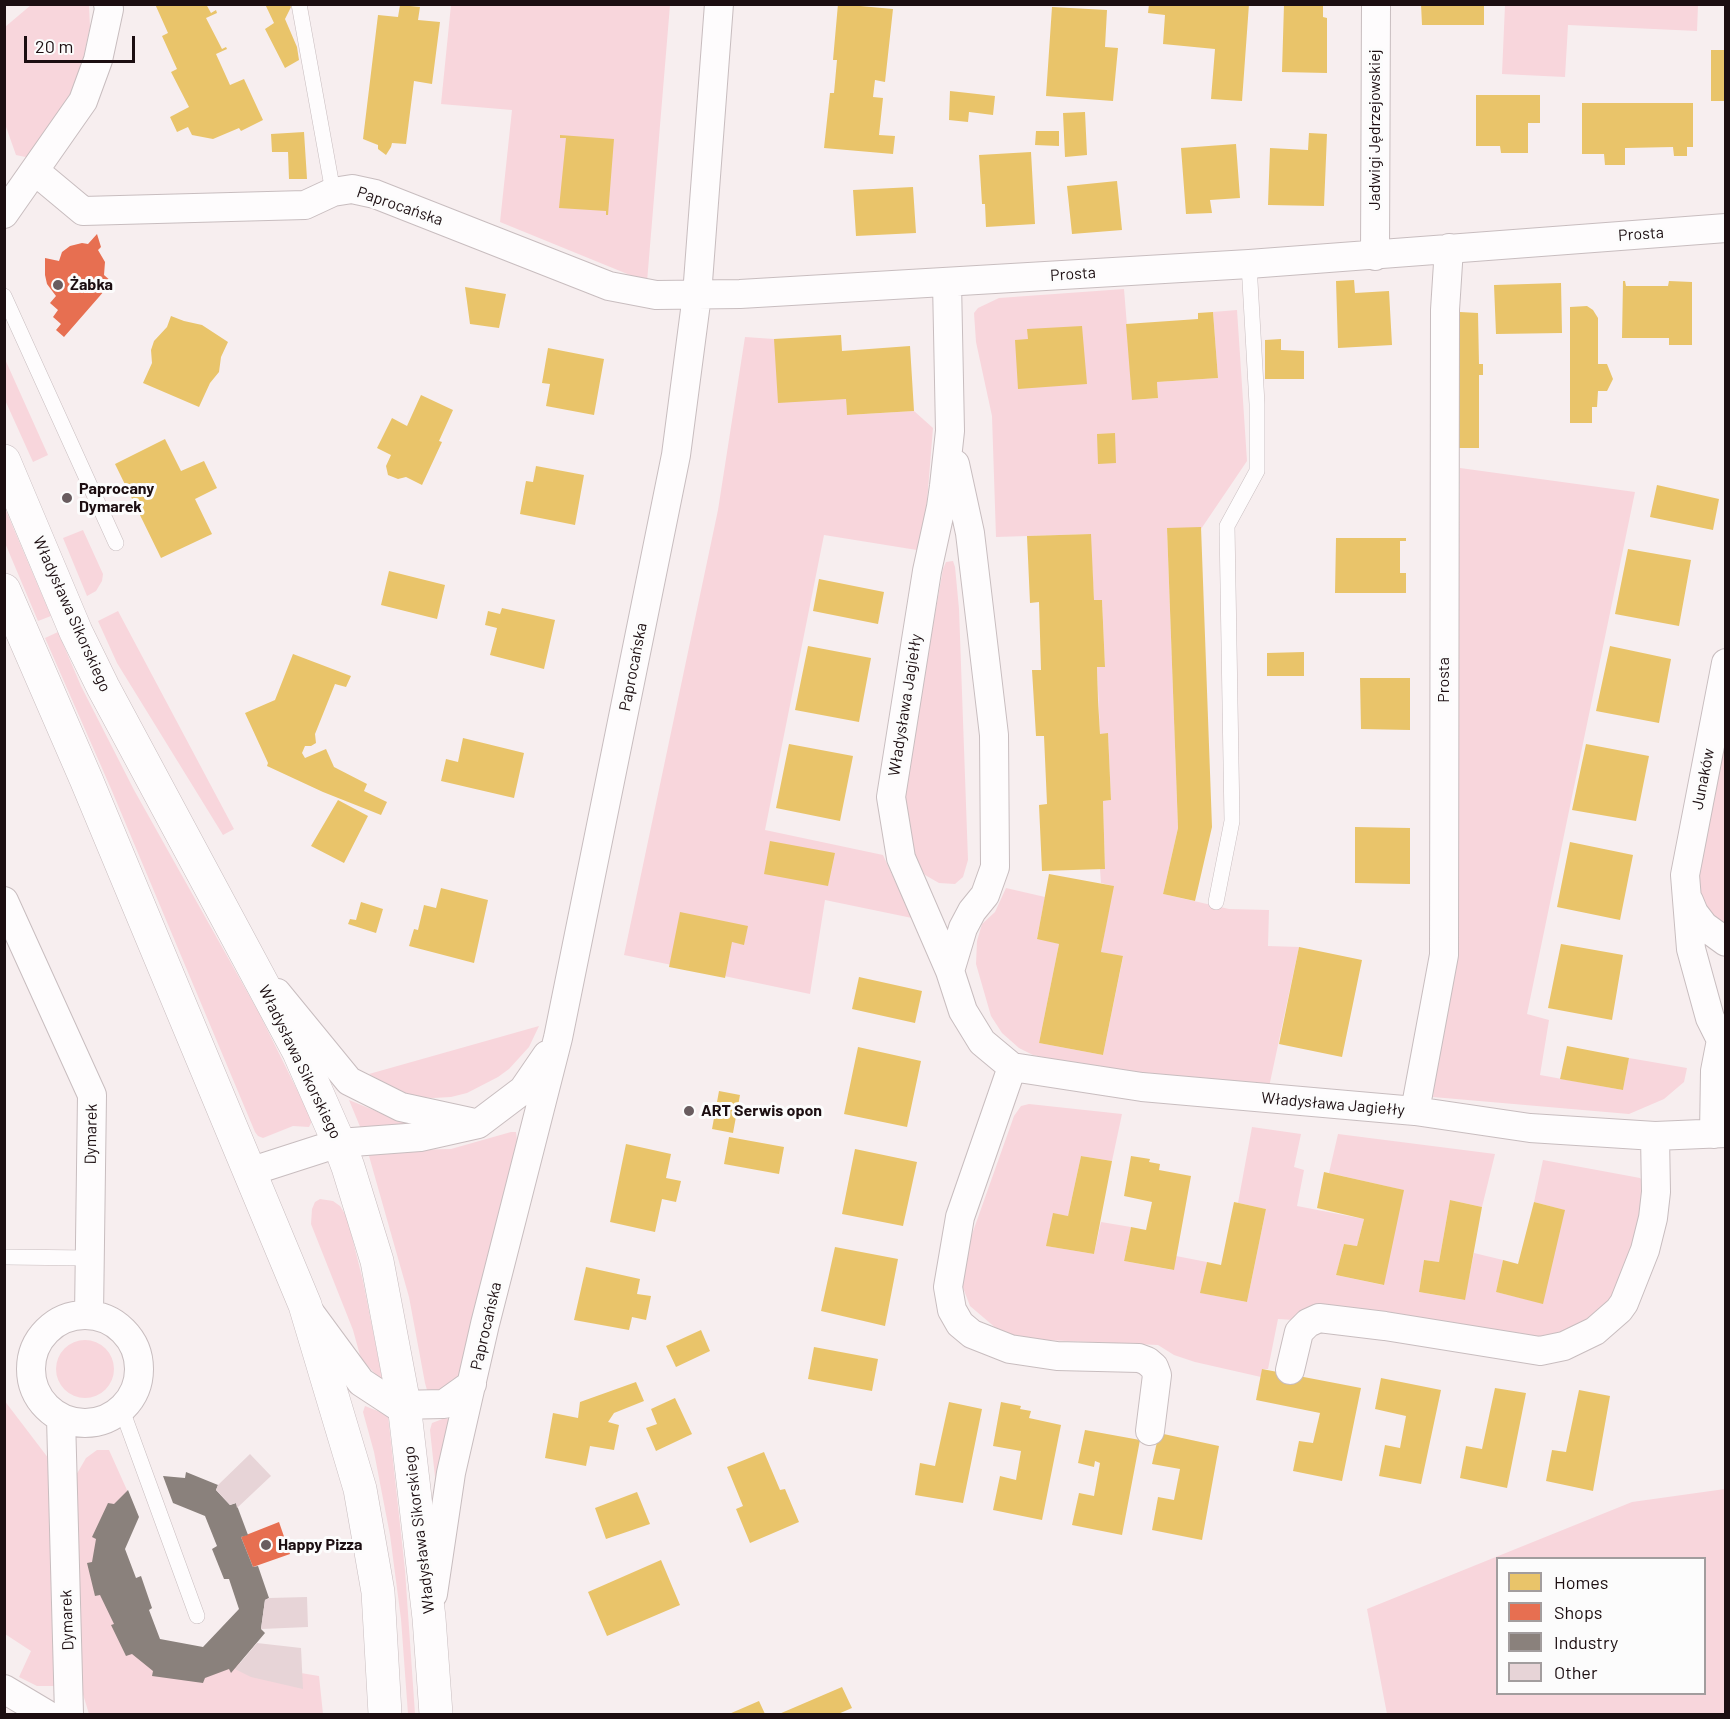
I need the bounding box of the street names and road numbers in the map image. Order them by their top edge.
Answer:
street label: Jadwigi Jędrzejowskiej [1365,49,1385,211]
street label: Paprocańska [354,182,446,230]
street label: Prosta [1618,223,1664,245]
street label: Prosta [1050,263,1096,285]
street label: Władysława Sikorskiego [29,533,115,695]
street label: Paprocańska [615,621,651,713]
street label: Władysława Jagiełły [884,632,926,778]
street label: Prosta [1434,657,1454,703]
street label: Junaków [1688,747,1718,811]
street label: Władysława Sikorskiego [254,982,346,1142]
street label: Władysława Jagiełły [1260,1088,1406,1120]
street label: Dymarek [81,1103,101,1165]
street label: Paprocańska [467,1280,505,1372]
street label: Władysława Sikorskiego [399,1445,439,1615]
street label: Dymarek [56,1589,78,1651]

